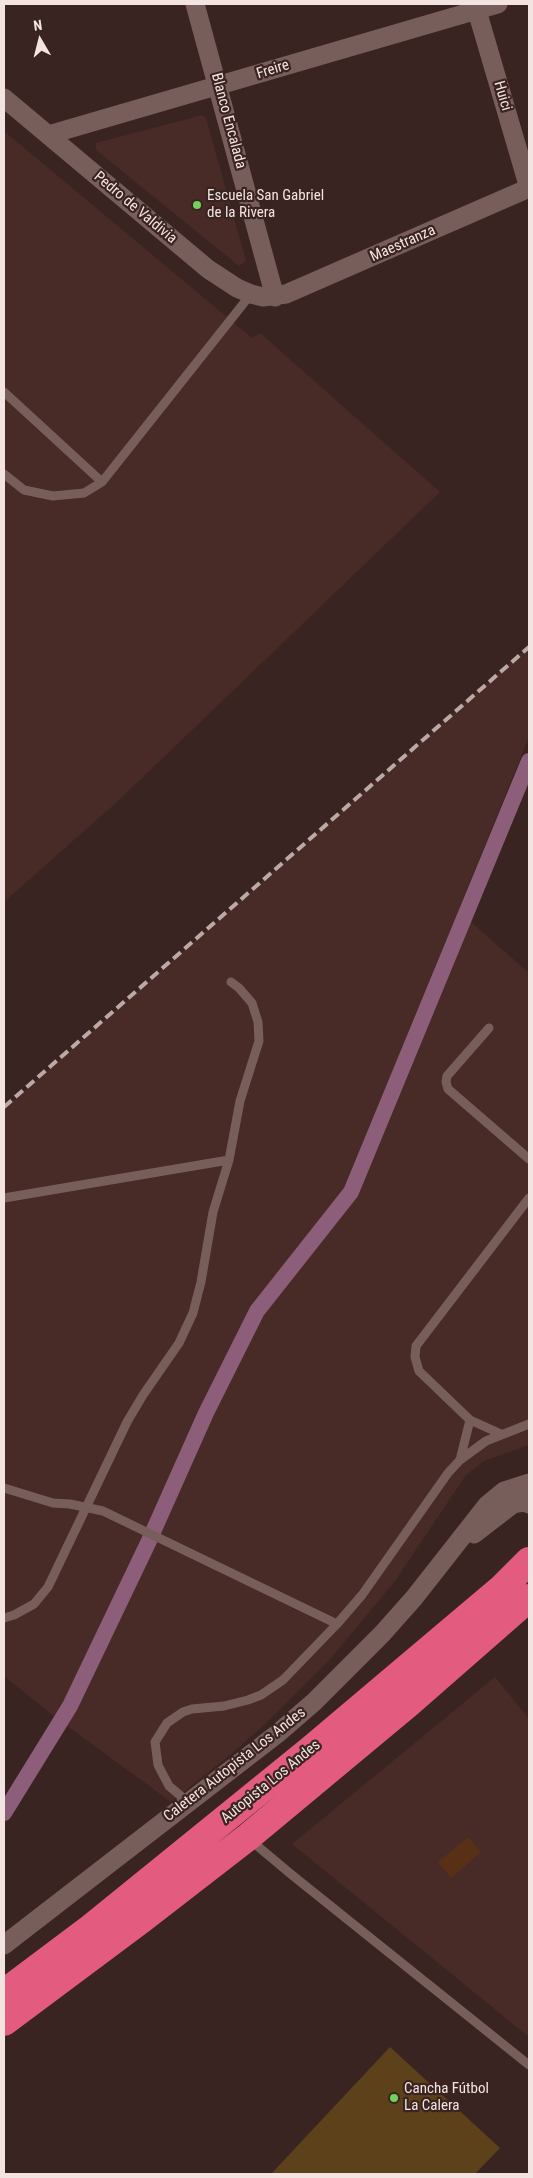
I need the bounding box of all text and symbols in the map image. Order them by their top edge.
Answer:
north arrow [15,15,65,65]
text: N [33,17,43,34]
street label: Freire [254,57,292,83]
street label: Blanco Encalada [207,71,249,171]
street label: Huici [489,79,515,113]
street label: Pedro de Valdivia [90,168,180,248]
place label: Escuela San Gabriel de la Rivera [207,187,324,222]
marker: Escuela San Gabriel de la Rivera [191,199,203,211]
street label: Maestranza [368,222,438,266]
street label: Caletera Autopista Los Andes [160,1704,310,1826]
street label: Autopista Los Andes [218,1736,324,1828]
place label: Cancha Fútbol La Calera [404,2080,489,2115]
marker: Cancha Fútbol La Calera [388,2092,400,2104]

